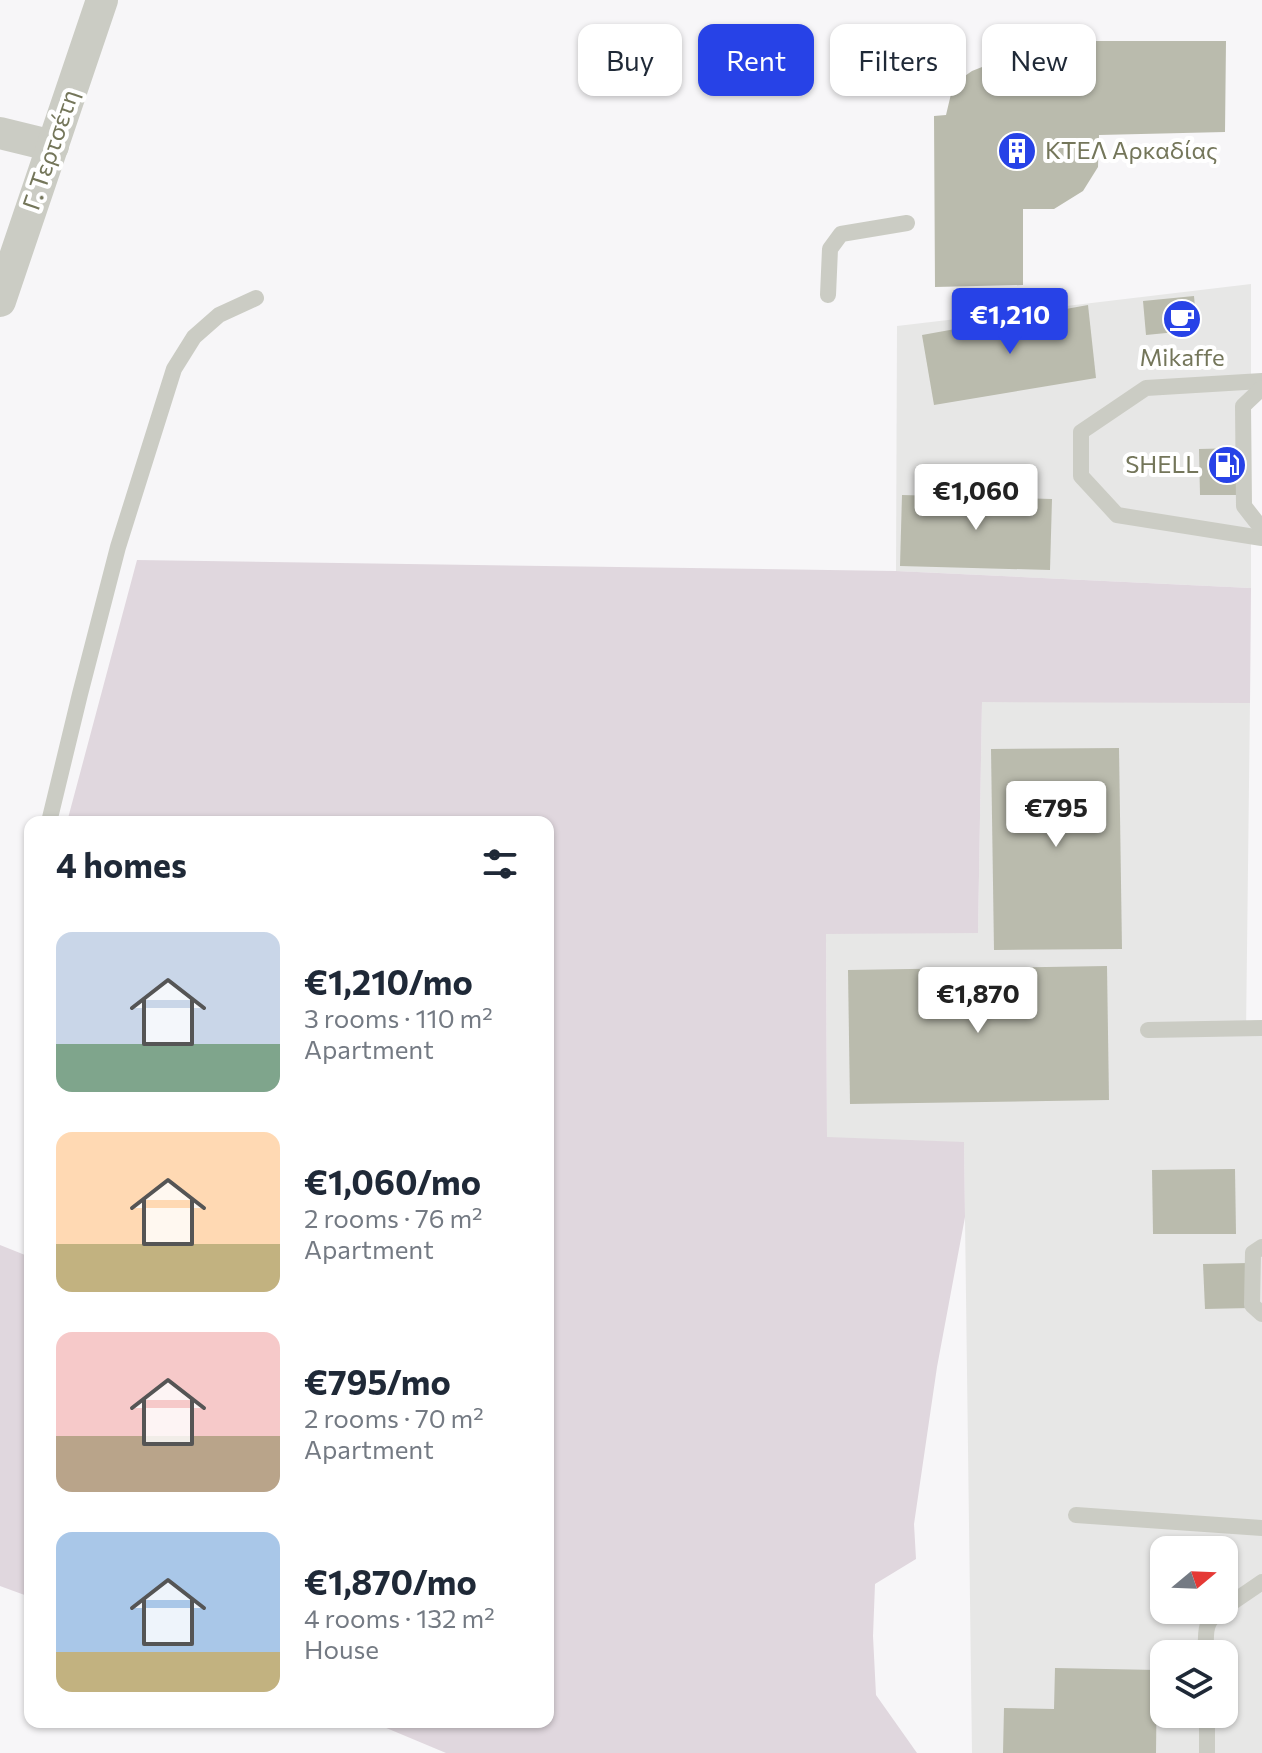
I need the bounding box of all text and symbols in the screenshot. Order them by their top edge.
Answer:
chip: Buy [578,24,682,96]
chip: Rent [698,24,814,96]
chip: Filters [830,24,966,96]
chip: New [982,24,1096,96]
street label: Γ. Τερτσέτη [15,86,84,213]
building icon: ΚΤΕΛ Αρκαδίας [996,130,1038,172]
place label: ΚΤΕΛ Αρκαδίας [1045,135,1218,164]
pin: €1,210 [945,288,1075,356]
text: €1,210 [970,298,1050,329]
cafe icon: Mikaffe [1161,298,1203,340]
place label: Mikaffe [1139,342,1225,371]
fuel station icon: SHELL [1206,444,1248,486]
place label: SHELL [1125,449,1199,478]
pin: €1,060 [911,464,1041,532]
text: €1,060 [933,474,1019,505]
pin: €795 [1009,781,1103,849]
text: €795 [1024,791,1088,822]
icon: filters [478,842,522,886]
text: 4 homes [56,843,187,885]
text: €1,210/mo [304,960,473,1002]
icon: home [120,964,216,1060]
pin: €1,870 [913,967,1043,1035]
text: €1,870 [936,977,1020,1008]
text: 3 rooms · 110 m² [304,1002,493,1033]
text: Apartment [304,1033,434,1064]
text: €1,060/mo [304,1160,481,1202]
icon: home [120,1164,216,1260]
text: 2 rooms · 76 m² [304,1202,483,1233]
text: Apartment [304,1233,434,1264]
text: €795/mo [304,1360,451,1402]
icon: home [120,1364,216,1460]
text: 2 rooms · 70 m² [304,1402,484,1433]
text: Apartment [304,1433,434,1464]
north arrow [1150,1536,1238,1624]
map controls [1150,1536,1238,1728]
text: €1,870/mo [304,1560,477,1602]
icon: home [120,1564,216,1660]
text: 4 rooms · 132 m² [304,1602,495,1633]
text: House [304,1633,379,1664]
button: layers [1150,1640,1238,1728]

